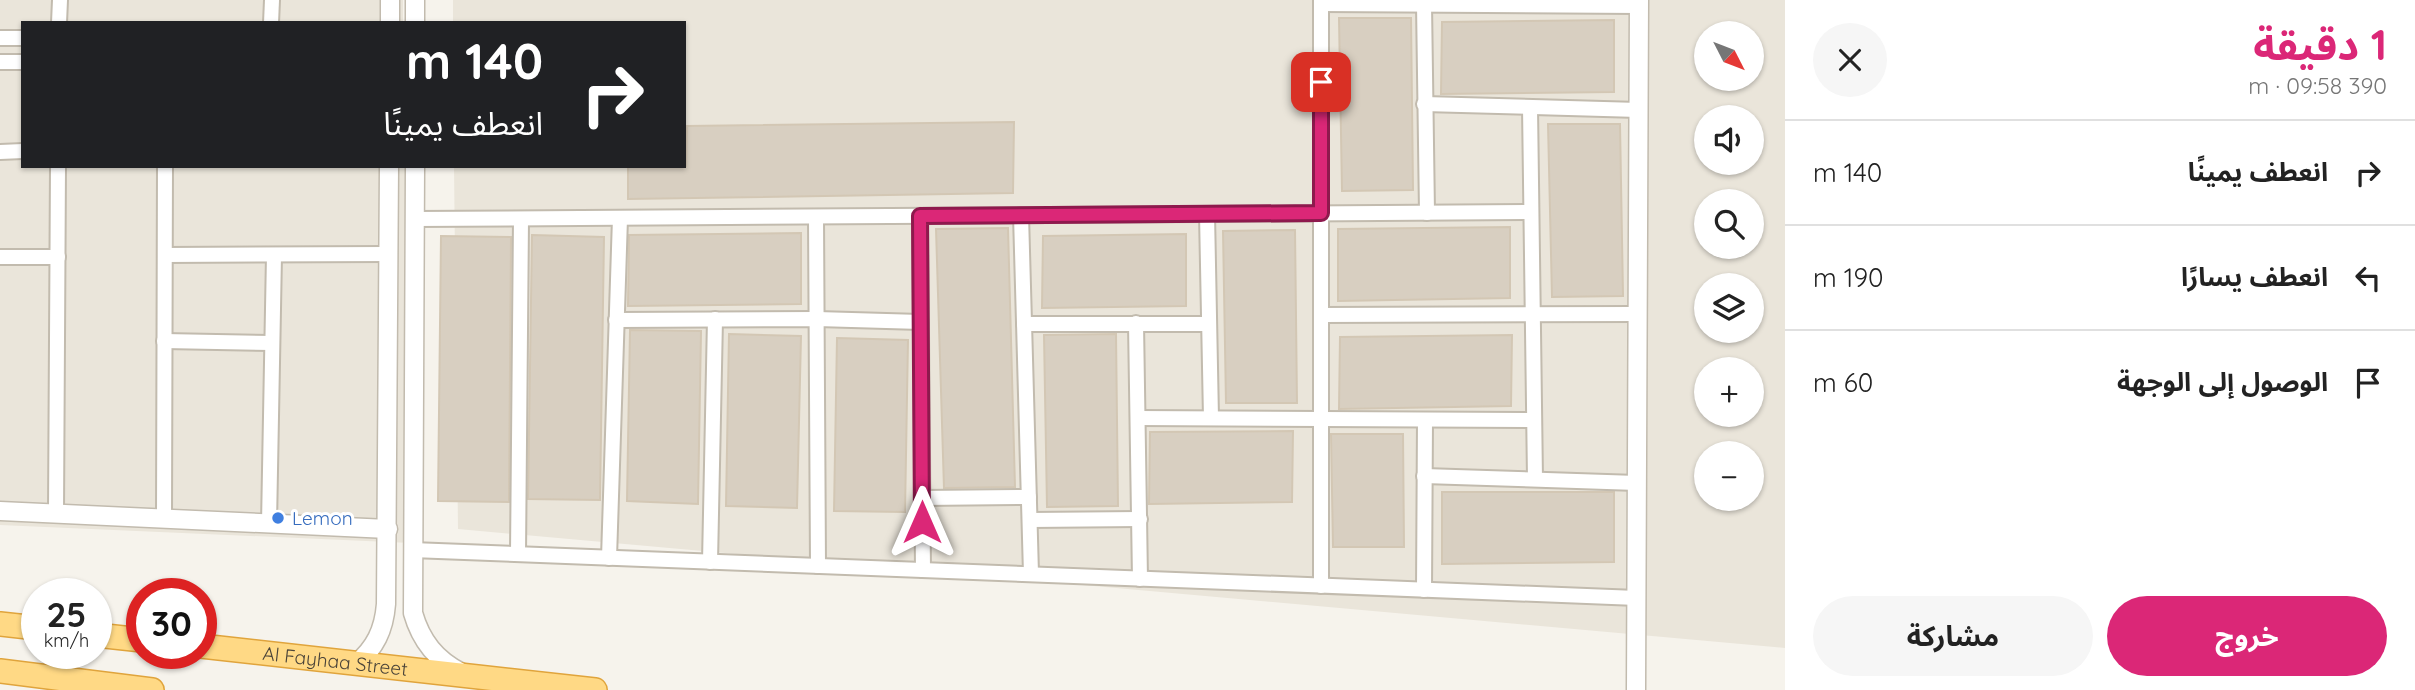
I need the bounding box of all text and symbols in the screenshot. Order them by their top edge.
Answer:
text: 1 دقيقة [2253,18,2387,71]
north arrow [1694,21,1764,91]
map controls [1694,21,1764,511]
button: close [1813,23,1887,97]
text: 140 m [406,30,543,91]
icon: right [567,49,658,140]
pin [1291,52,1351,112]
icon: arrive [1302,63,1340,101]
text: 390 m · 09:58 [2248,71,2387,100]
text: انعطف يمينًا [383,103,543,143]
button: sound [1694,105,1764,175]
icon: right [2349,154,2387,192]
text: انعطف يمينًا [2188,155,2328,188]
text: 140 m [1813,156,1882,189]
button: search [1694,189,1764,259]
icon: left [2349,259,2387,297]
text: انعطف يسارًا [2181,260,2328,293]
text: 190 m [1813,261,1883,294]
button: layers [1694,273,1764,343]
button: + [1694,357,1764,427]
icon: arrive [2349,364,2387,402]
text: الوصول إلى الوجهة [2117,365,2328,398]
text: 60 m [1813,366,1873,399]
button: − [1694,441,1764,511]
position arrow [885,485,959,559]
place label: Lemon [292,506,353,530]
marker: Lemon [270,510,286,526]
speed limit sign: 30 [126,578,217,669]
text: 25 [46,592,87,636]
button: مشاركة [1813,596,2093,676]
button: خروج [2107,596,2387,676]
text: km/h [44,629,89,652]
street label: Al Fayhaa Street [261,641,409,681]

